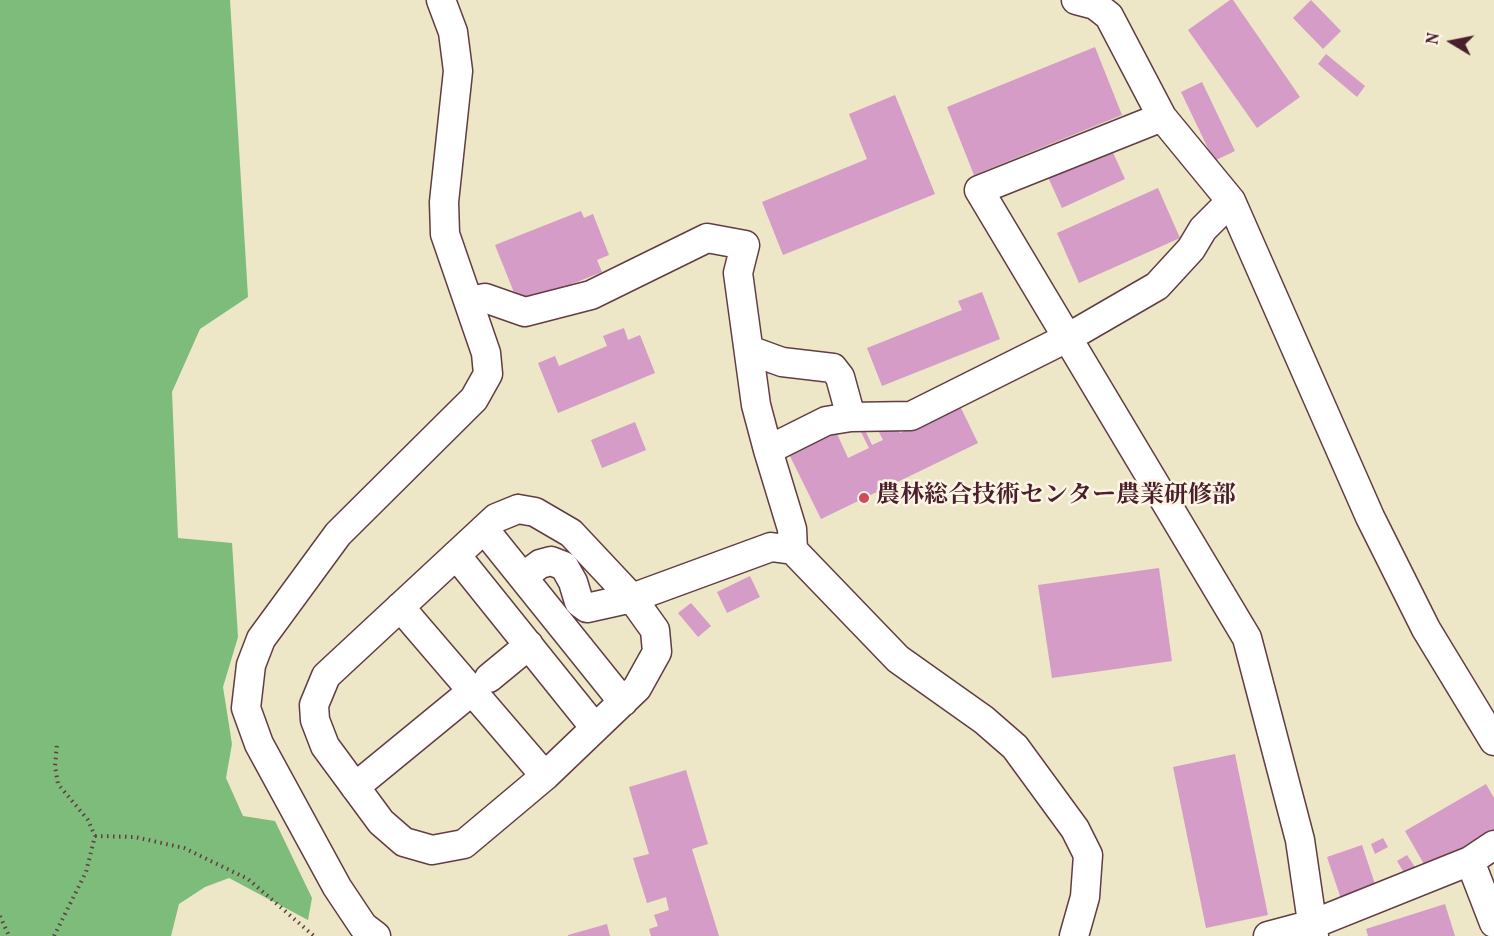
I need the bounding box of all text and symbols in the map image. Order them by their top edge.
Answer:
north arrow [1422,12,1482,72]
text: N [1422,31,1446,47]
place label: 農林総合技術センター農業研修部 [876,484,1236,512]
marker: 農林総合技術センター農業研修部 [857,491,871,505]

